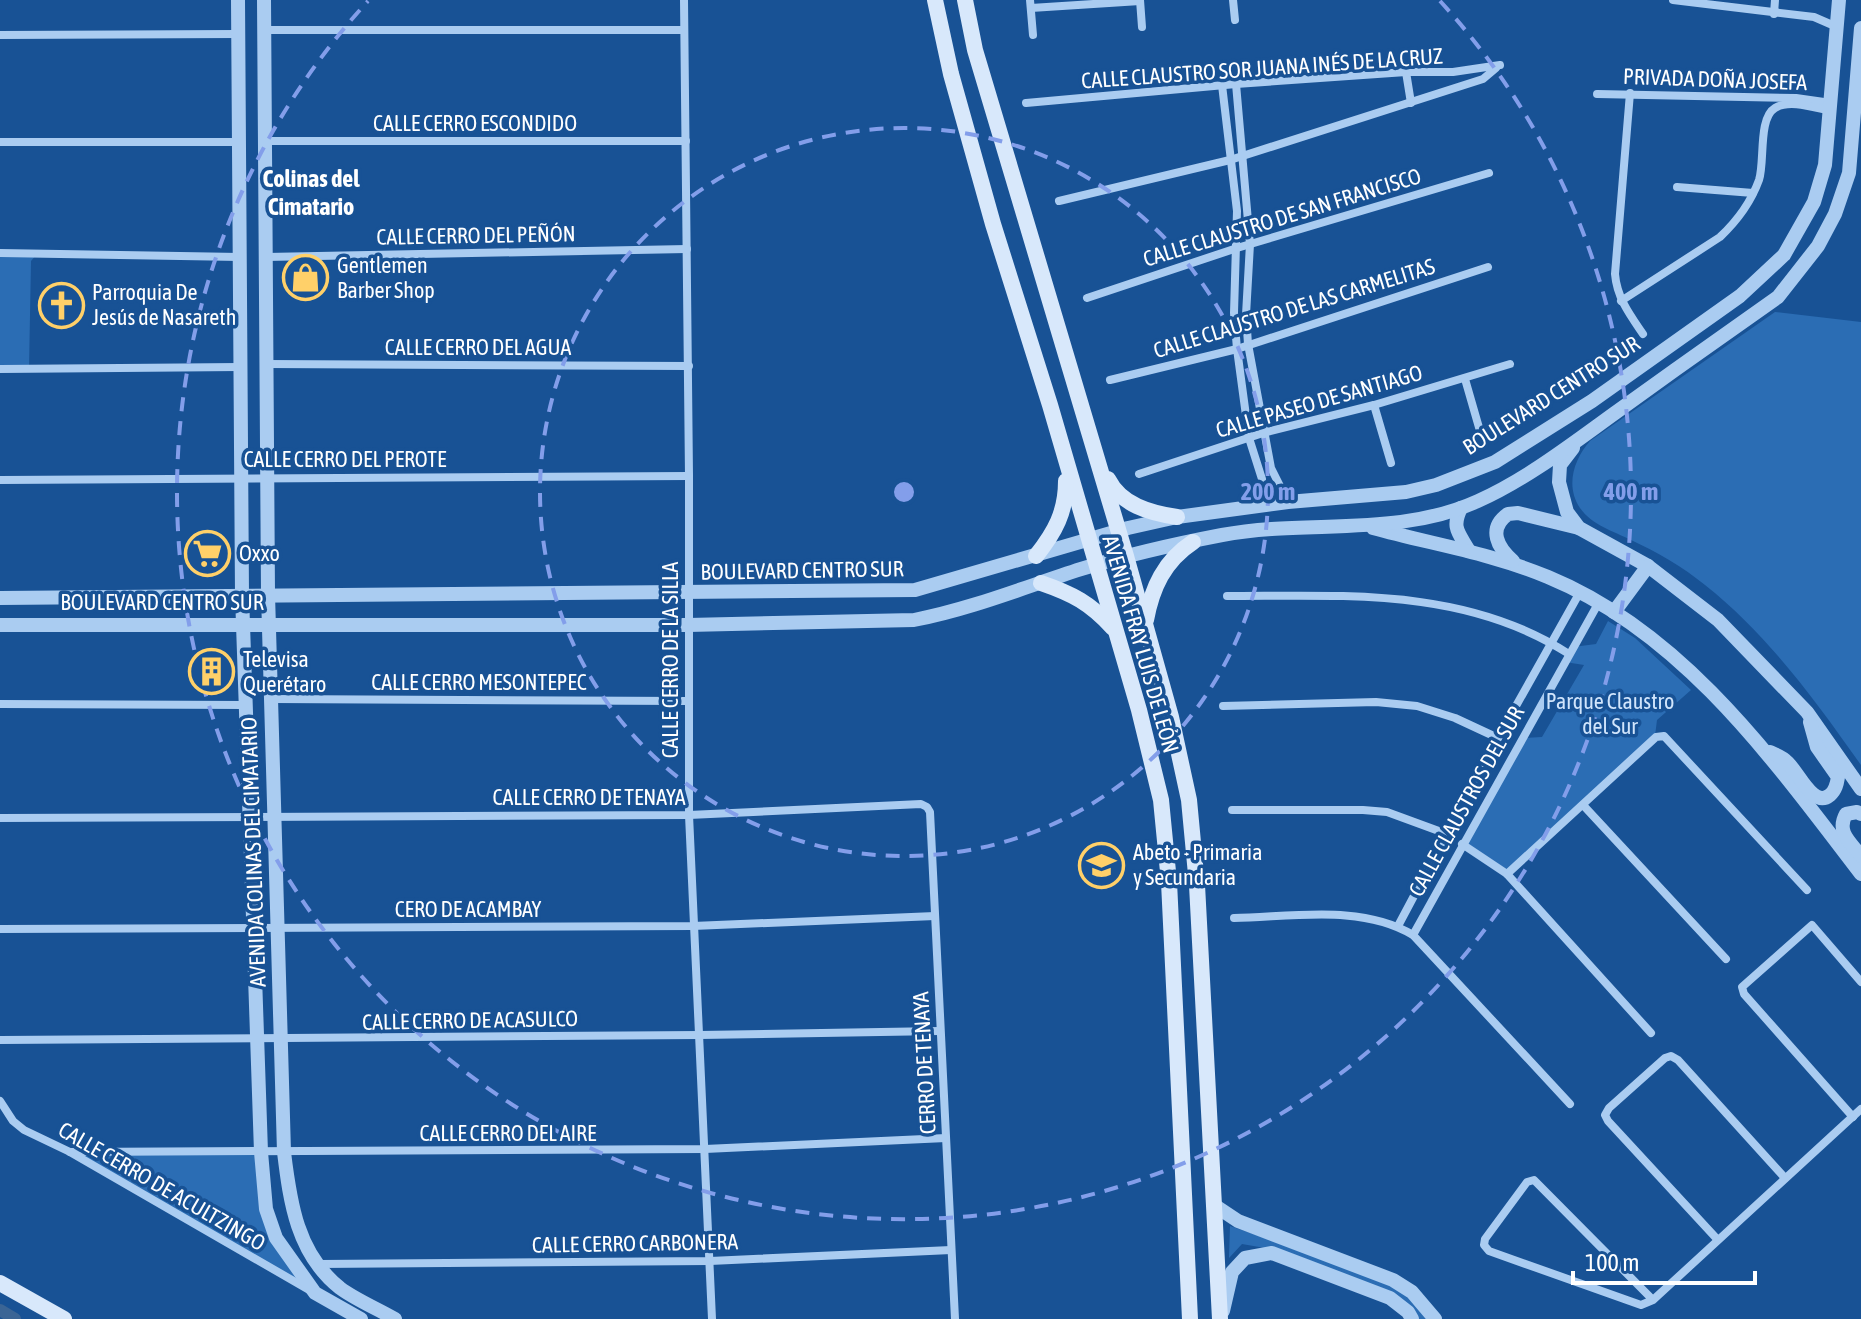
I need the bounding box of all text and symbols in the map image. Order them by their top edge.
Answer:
street label: CALLE CLAUSTRO SOR JUANA INÉS DE LA CRUZ [1080,42,1444,94]
street label: PRIVADA DOÑA JOSEFA [1622,63,1808,95]
street label: CALLE CERRO ESCONDIDO [373,110,577,136]
street label: CALLE CLAUSTRO DE SAN FRANCISCO [1140,162,1424,272]
district label: Colinas del Cimatario [262,165,360,220]
street label: CALLE CERRO DEL PEÑÓN [376,220,576,250]
place label: Gentlemen Barber Shop [337,252,435,303]
street label: CALLE CLAUSTRO DE LAS CARMELITAS [1150,253,1438,363]
shop icon: Gentlemen Barber Shop [282,254,330,302]
place label: Parroquia De Jesús de Nasareth [92,279,236,330]
church icon: Parroquia De Jesús de Nasareth [37,281,85,329]
street label: BOULEVARD CENTRO SUR [1458,330,1644,460]
street label: CALLE CERRO DEL AGUA [385,334,571,360]
street label: CALLE PASEO DE SANTIAGO [1213,359,1425,443]
street label: CALLE CERRO DEL PEROTE [244,446,447,472]
centre of rings [890,478,918,506]
text: 200 m [1241,478,1295,505]
text: 400 m [1603,478,1658,505]
supermarket icon: Oxxo [184,529,232,577]
street label: AVENIDA FRAY LUIS DE LEÓN [1097,532,1185,756]
place label: Oxxo [239,540,280,566]
street label: BOULEVARD CENTRO SUR [700,555,904,585]
street label: CALLE CERRO DE LA SILLA [657,561,683,758]
street label: BOULEVARD CENTRO SUR [60,589,264,615]
place label: Televisa Querétaro [243,646,326,697]
building icon: Televisa Querétaro [188,648,236,696]
street label: CALLE CERRO MESONTEPEC [371,669,587,695]
park label: Parque Claustro del Sur [1546,688,1674,739]
street label: CALLE CLAUSTROS DEL SUR [1403,701,1529,901]
street label: AVENIDA COLINAS DEL CIMATARIO [235,717,271,987]
street label: CALLE CERRO DE TENAYA [493,784,686,810]
place label: Abeto - Primaria y Secundaria [1133,839,1262,890]
school or university icon: Abeto - Primaria y Secundaria [1078,841,1126,889]
street label: CERO DE ACAMBAY [395,896,542,922]
street label: CERRO DE TENAYA [907,991,941,1135]
street label: CALLE CERRO DE ACASULCO [362,1005,578,1035]
street label: CALLE CERRO DE ACULTZINGO [54,1116,270,1256]
street label: CALLE CERRO DEL AIRE [420,1120,597,1146]
street label: CALLE CERRO CARBONERA [532,1228,738,1258]
scale bar [1573,1235,1755,1285]
text: 100 m [1585,1249,1639,1276]

